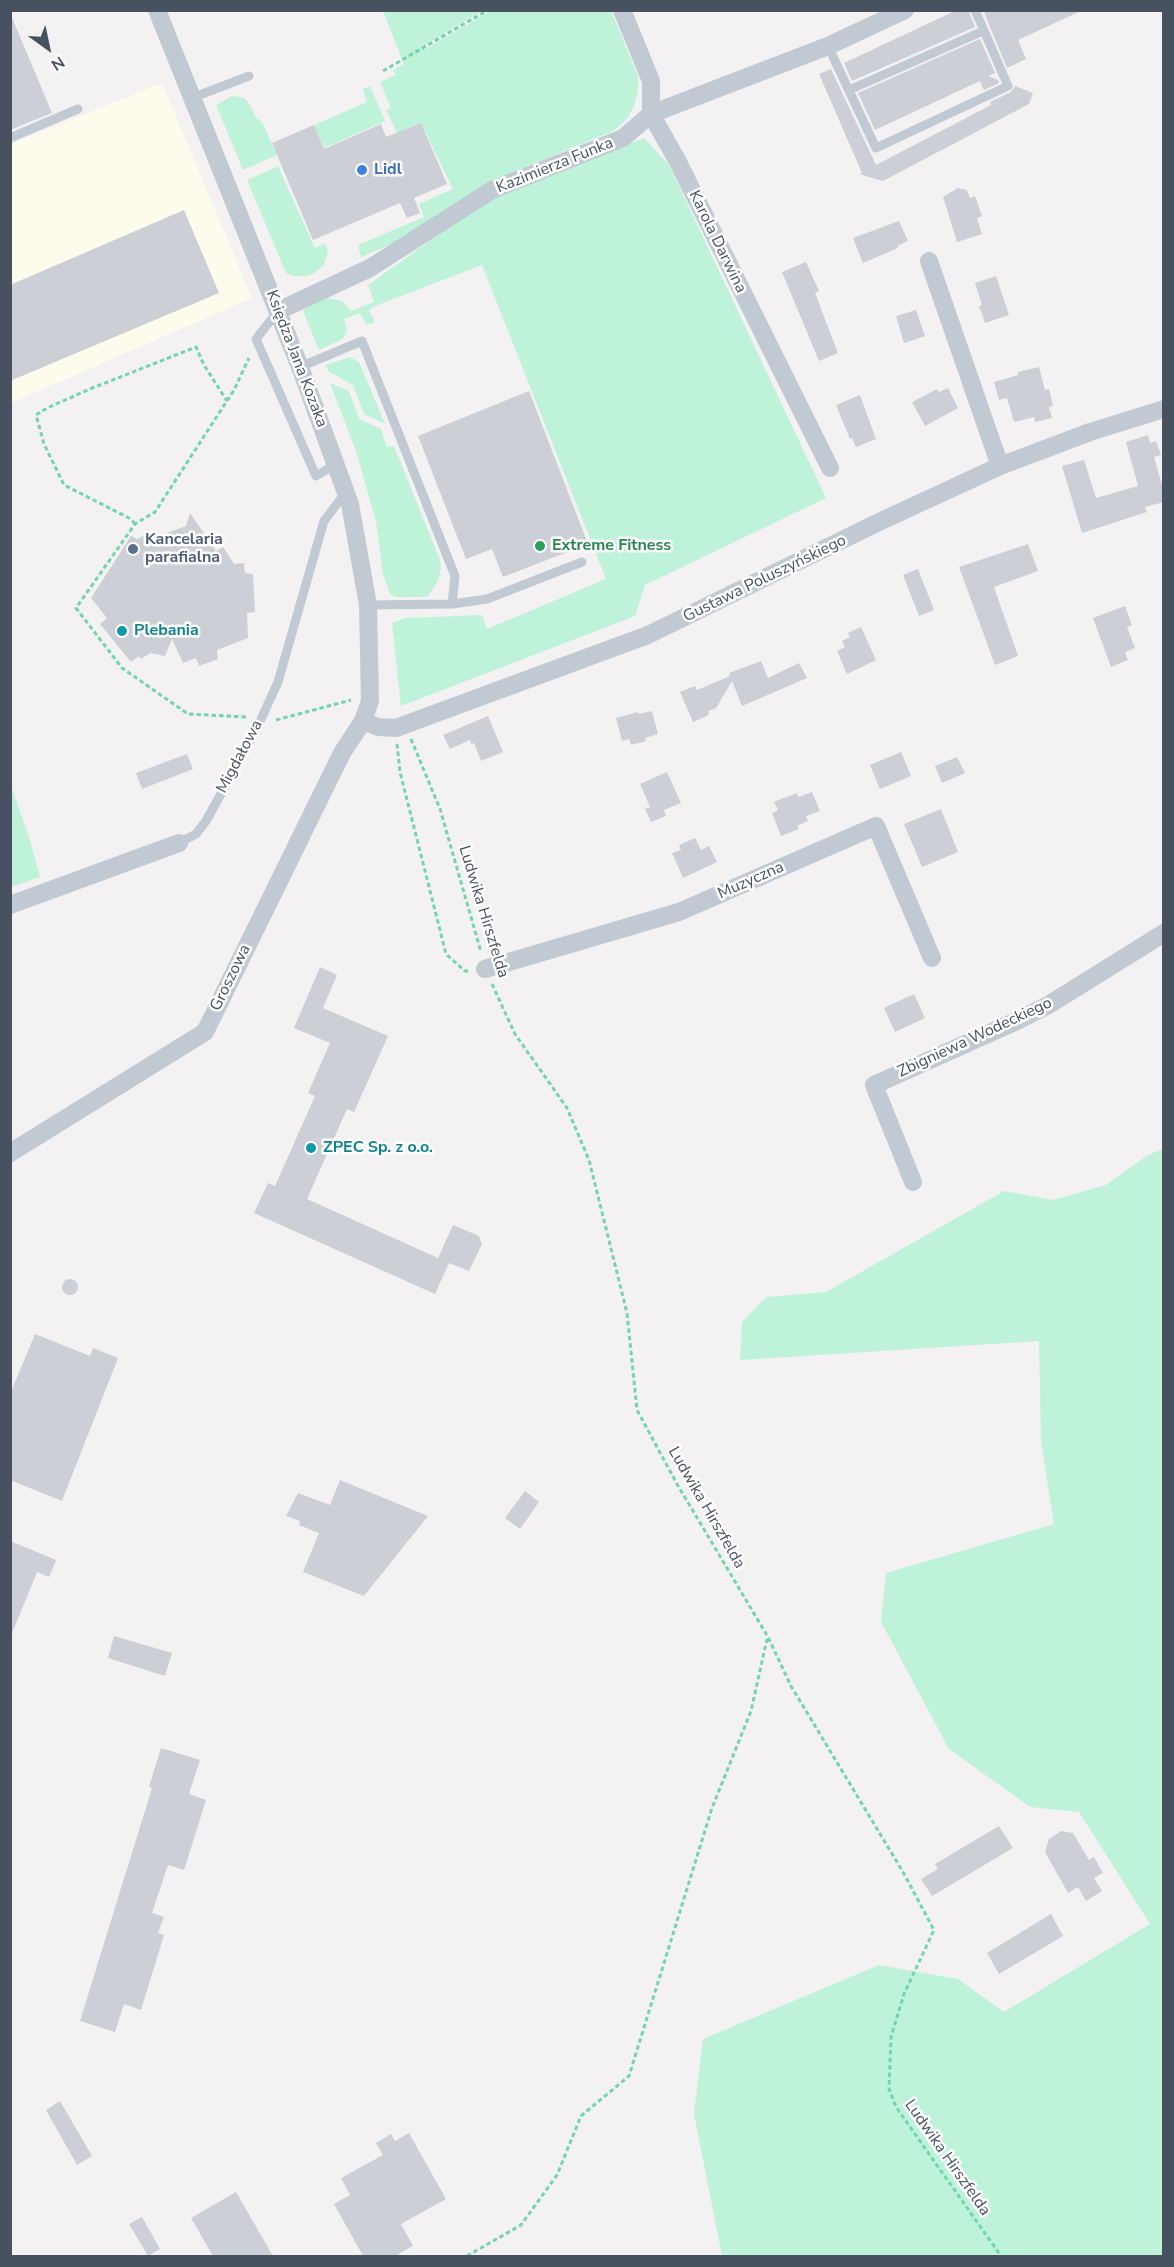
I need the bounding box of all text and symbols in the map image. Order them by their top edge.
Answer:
north arrow [18,18,78,78]
text: N [47,51,69,76]
street label: Kazimierza Funka [494,134,616,198]
place label: Lidl [374,160,402,180]
marker: Lidl [355,163,369,177]
street label: Karola Darwina [684,188,750,296]
street label: Księdza Jana Kozaka [261,288,331,430]
place label: Kancelaria parafialna [145,530,223,568]
street label: Gustawa Poluszyńskiego [680,531,850,627]
place label: Extreme Fitness [552,536,671,556]
marker: Extreme Fitness [533,539,547,553]
marker: Kancelaria parafialna [126,542,140,556]
place label: Plebania [134,621,199,641]
marker: Plebania [115,624,129,638]
street label: Migdałowa [213,717,267,797]
street label: Ludwika Hirszfelda [454,844,512,980]
street label: Muzyczna [715,858,787,904]
street label: Groszowa [207,942,255,1014]
street label: Zbigniewa Wodeckiego [895,994,1055,1082]
place label: ZPEC Sp. z o.o. [323,1138,433,1158]
marker: ZPEC Sp. z o.o. [304,1141,318,1155]
street label: Ludwika Hirszfelda [663,1444,749,1572]
street label: Ludwika Hirszfelda [900,2096,994,2220]

